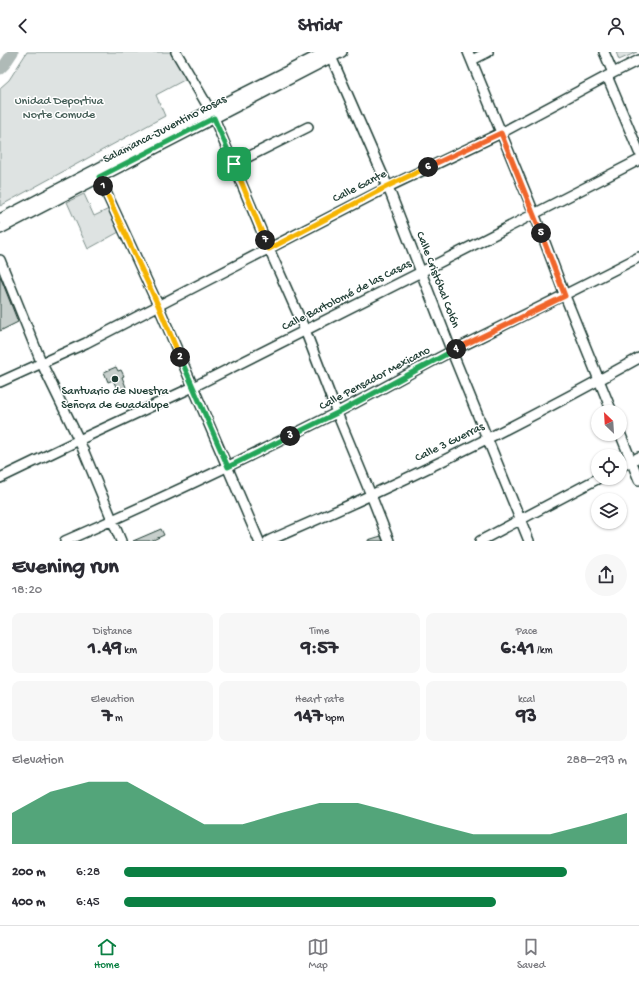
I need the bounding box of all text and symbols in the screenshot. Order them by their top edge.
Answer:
icon: back [12,15,34,37]
icon: person [605,15,627,37]
text: Stridr [298,16,341,37]
street label: Salamanca-Juventino Rosas [101,93,229,167]
park label: Unidad Deportiva Norte Comude [15,95,104,123]
pin [217,147,251,181]
icon: arrive [223,153,245,175]
pin: 6 [418,157,438,177]
text: 6 [425,161,431,173]
street label: Calle Gante [331,167,390,207]
pin: 1 [93,176,113,196]
text: 1 [101,180,105,192]
pin: 5 [531,223,551,243]
text: 5 [538,227,544,239]
pin: 7 [255,230,275,250]
street label: Calle Cristóbal Colón [412,230,462,330]
text: 7 [262,234,268,246]
street label: Calle Bartolomé de las Casas [280,257,415,335]
pin: 4 [446,339,466,359]
text: 4 [453,343,459,355]
street label: Calle Pensador Mexicano [317,344,433,414]
pin: 2 [170,347,190,367]
text: 2 [177,351,183,363]
marker: Santuario de Nuestra Señora de Guadalupe [110,374,120,384]
place label: Santuario de Nuestra Señora de Guadalupe [61,385,170,413]
north arrow [591,405,627,441]
map controls [591,405,627,529]
street label: Calle 3 Guerras [413,420,488,466]
pin: 3 [280,426,300,446]
text: 3 [287,430,293,442]
button: locate [591,449,627,485]
button: layers [591,493,627,529]
button: share [585,554,627,596]
text: Evening run [12,555,119,581]
text: 18:20 [12,583,42,598]
text: Distance [93,626,132,638]
text: Time [309,626,330,638]
text: Pace [516,626,537,638]
text: 1.49 [88,638,122,661]
text: 9:57 [301,638,338,661]
text: 6:41 [501,638,535,661]
text: km [122,645,137,657]
text: /km [535,645,552,657]
text: Elevation [91,694,134,706]
text: Heart rate [295,694,344,706]
text: kcal [518,694,535,706]
text: 7 [102,706,112,729]
text: 147 [295,706,323,729]
text: 93 [516,706,537,729]
text: m [112,713,123,725]
text: bpm [323,713,344,725]
text: Elevation [12,753,64,768]
text: 288–293 m [566,753,627,768]
text: 200 m [12,865,45,880]
text: 6:28 [76,865,100,880]
text: 400 m [12,895,45,910]
text: 6:45 [76,895,100,910]
tab: Home [94,936,119,972]
tab: Map [307,936,329,972]
tab: Saved [517,936,545,972]

